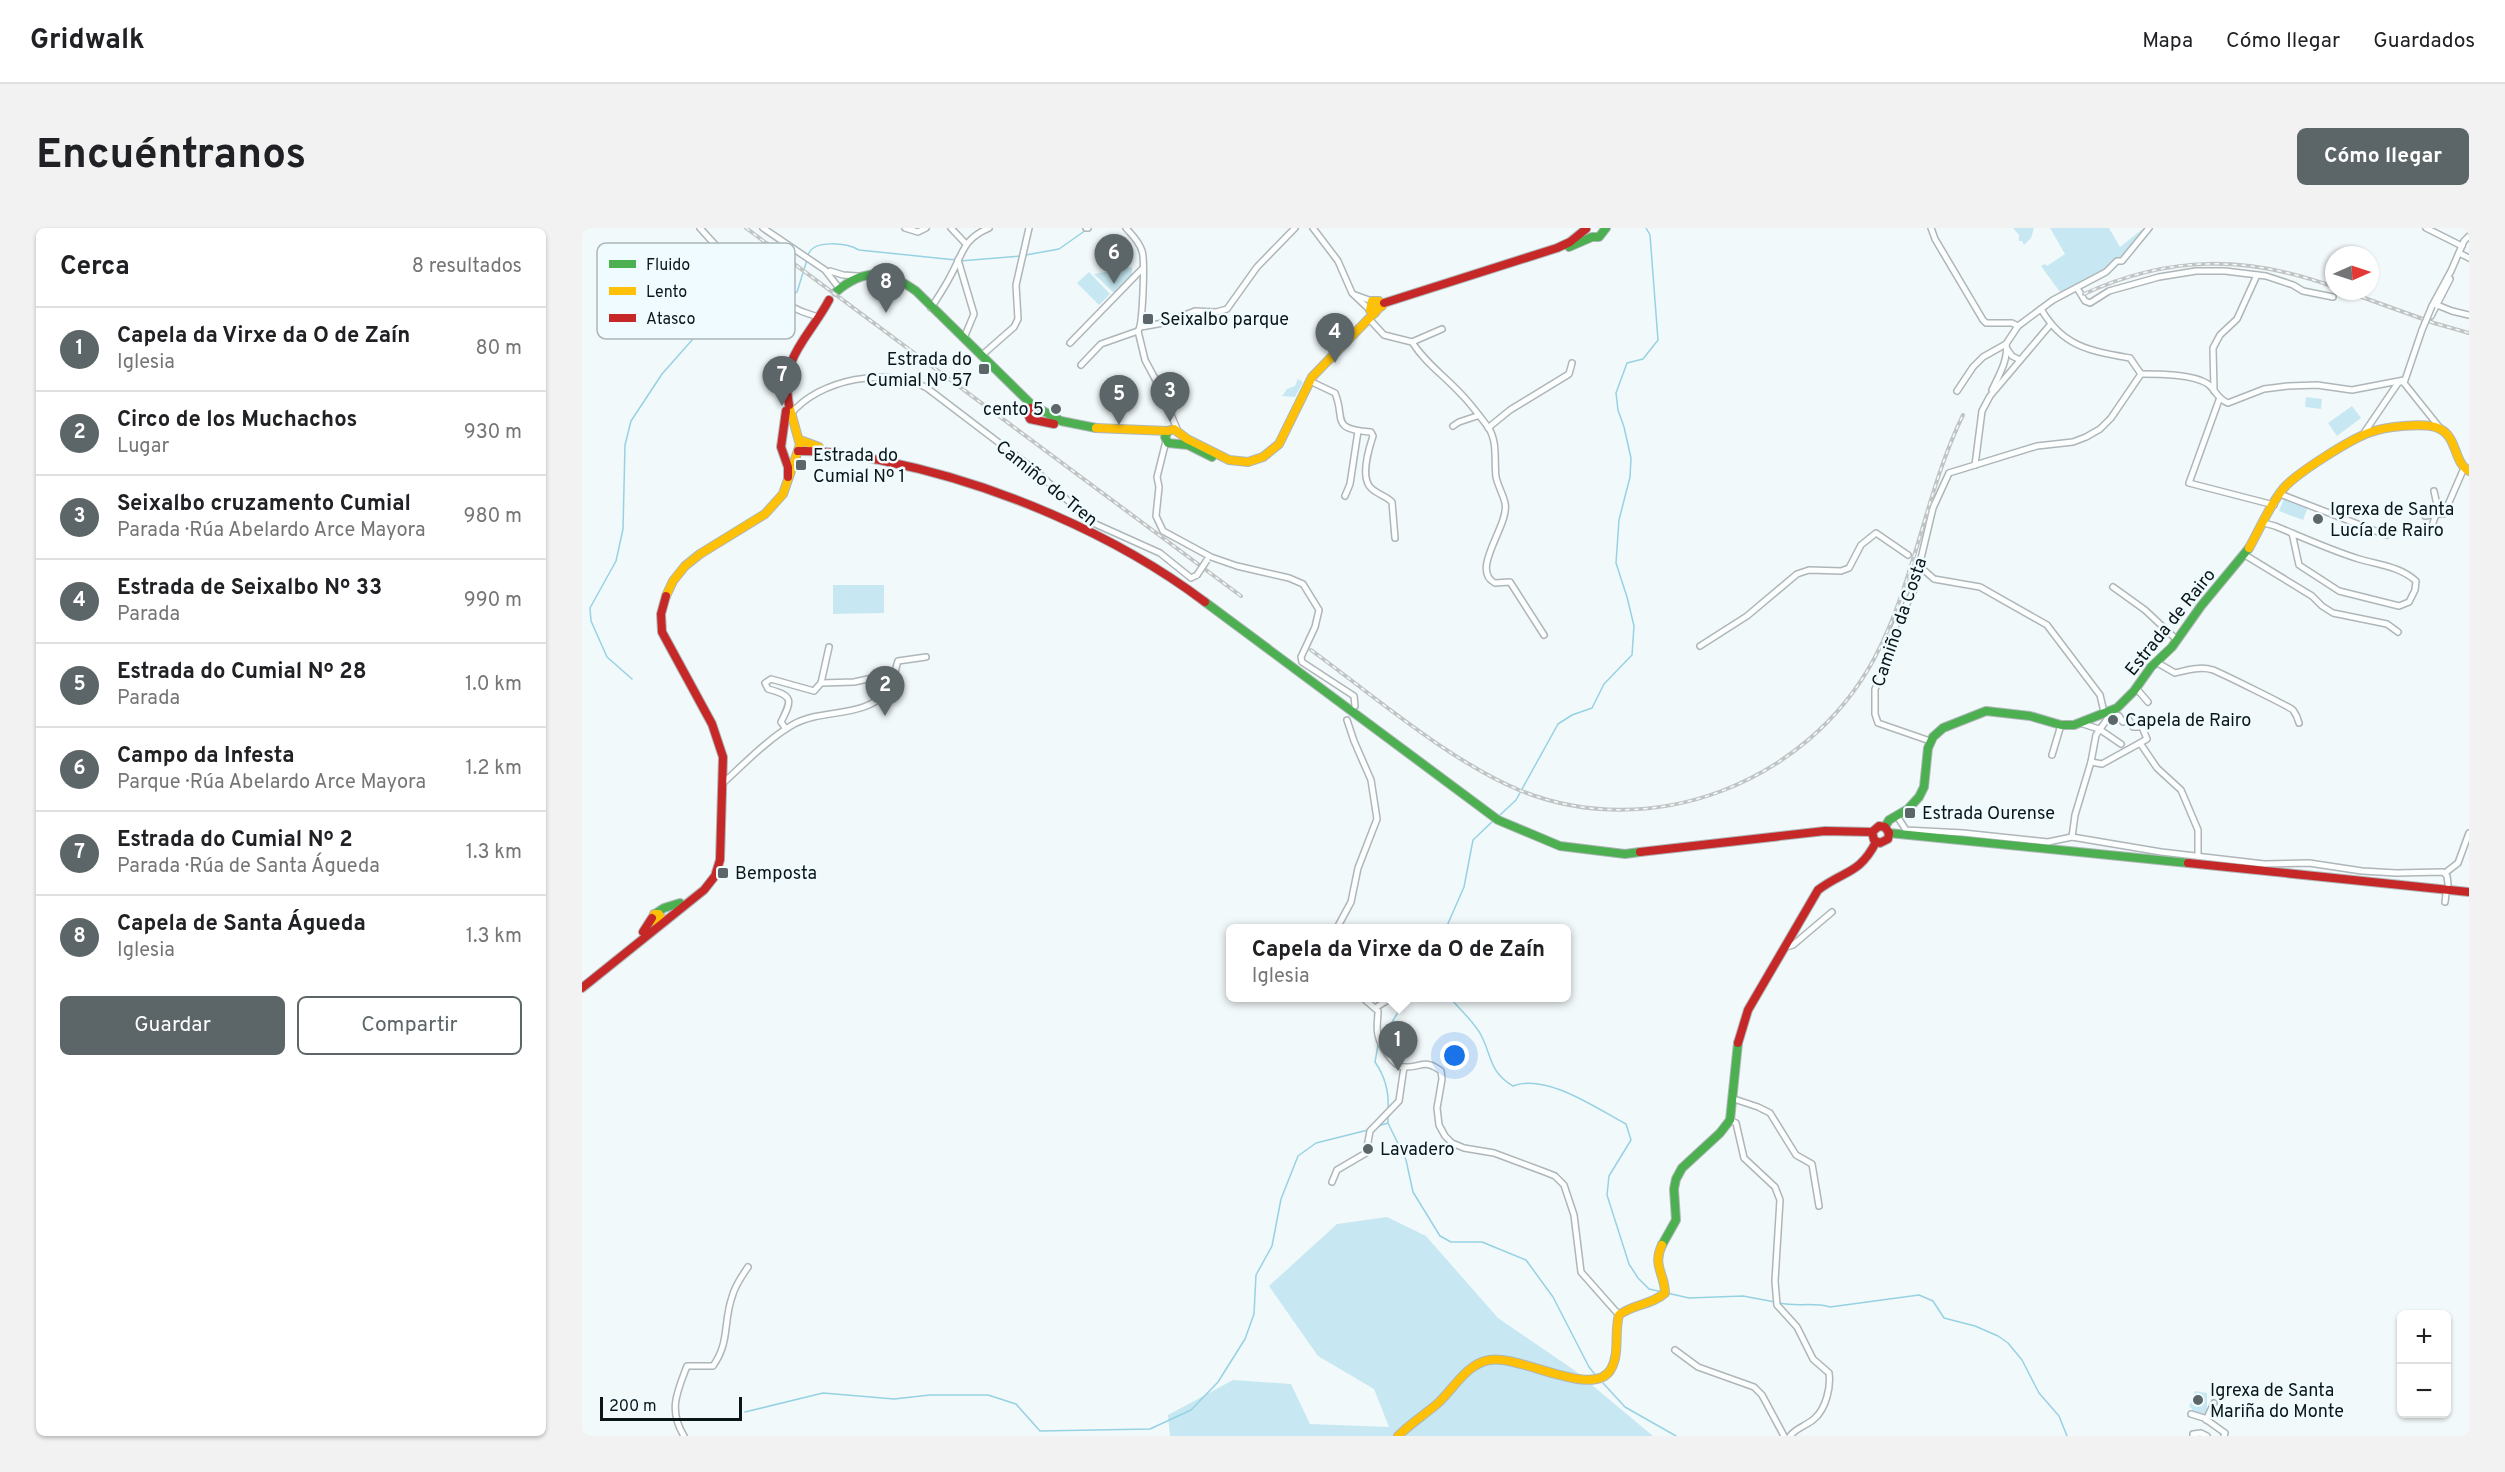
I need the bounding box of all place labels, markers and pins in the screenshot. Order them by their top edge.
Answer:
pin: 6 [1094,235,1134,284]
pin: 8 [866,264,906,313]
place label: Seixalbo parque [1160,309,1289,332]
marker: Seixalbo parque [1141,312,1155,326]
pin: 4 [1316,314,1354,363]
place label: Estrada do Cumial Nº 57 [866,349,972,393]
pin: 7 [762,356,802,406]
marker: Estrada do Cumial Nº 57 [977,362,991,376]
pin: 3 [1150,372,1190,422]
pin: 5 [1100,376,1138,425]
place label: cento 5 [983,399,1044,422]
marker: cento 5 [1049,402,1063,416]
place label: Estrada do Cumial Nº 1 [813,445,905,489]
marker: Estrada do Cumial Nº 1 [794,458,808,472]
place label: Igrexa de Santa Lucía de Rairo [2330,499,2454,543]
marker: Igrexa de Santa Lucía de Rairo [2311,512,2325,526]
pin: 2 [866,666,904,716]
place label: Capela de Rairo [2125,710,2251,733]
marker: Capela de Rairo [2106,713,2120,727]
place label: Estrada Ourense [1922,803,2055,826]
marker: Estrada Ourense [1903,806,1917,820]
place label: Bemposta [735,863,817,886]
marker: Bemposta [716,866,730,880]
pin: 1 [1378,1022,1418,1071]
place label: Lavadero [1380,1139,1455,1162]
marker: Lavadero [1361,1142,1375,1156]
place label: Igrexa de Santa Mariña do Monte [2210,1380,2344,1424]
marker: Igrexa de Santa Mariña do Monte [2191,1393,2205,1407]

